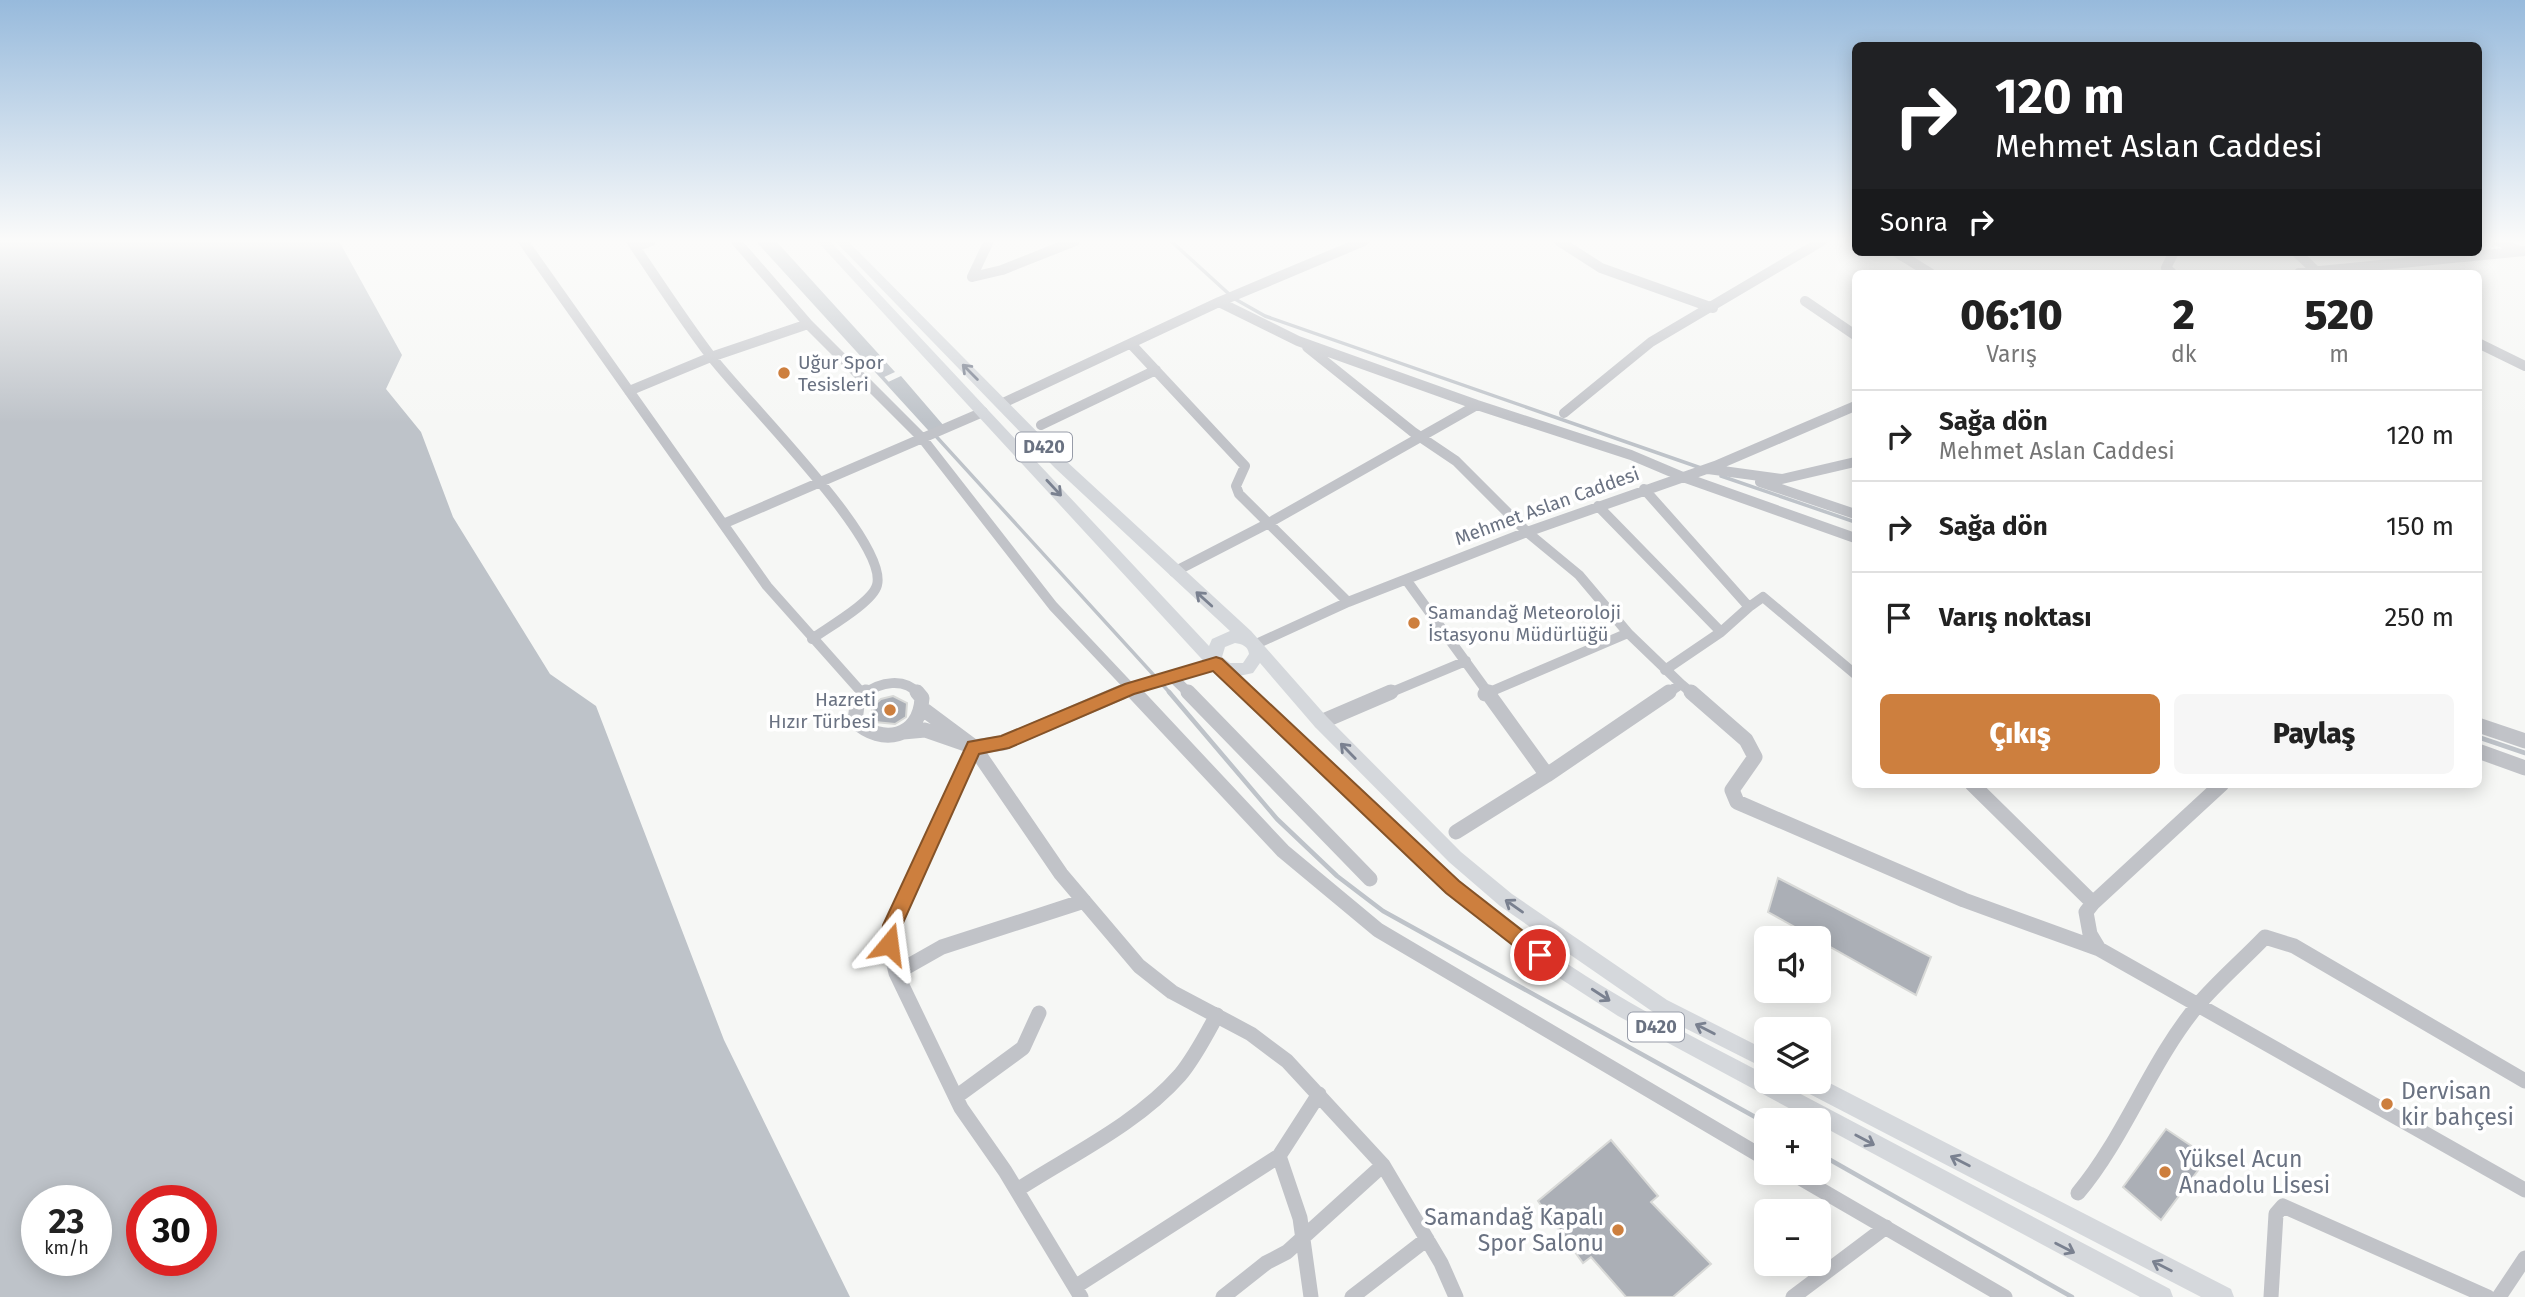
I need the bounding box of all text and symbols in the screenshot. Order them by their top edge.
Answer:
text: 120 m [1995,67,2125,126]
icon: right [1880,70,1971,161]
text: Mehmet Aslan Caddesi [1995,127,2323,165]
icon: right [1962,203,2000,241]
text: Sonra [1880,207,1948,238]
text: 06:10 [1960,290,2063,340]
text: 2 [2173,290,2195,340]
text: 520 [2305,290,2374,340]
text: Varış [1986,340,2037,368]
text: dk [2171,340,2196,368]
text: m [2329,340,2349,368]
place label: Uğur Spor Tesisleri [798,351,884,396]
one-way arrow [962,364,979,381]
marker: Uğur Spor Tesisleri [776,365,792,381]
text: Sağa dön [1939,406,2048,437]
icon: right [1880,417,1918,455]
text: 120 m [2386,420,2454,451]
road number: D420 [1016,432,1072,462]
text: Mehmet Aslan Caddesi [1939,437,2175,465]
street label: Mehmet Aslan Caddesi [1452,462,1642,550]
one-way arrow [1045,479,1062,496]
icon: right [1880,508,1918,546]
text: Sağa dön [1939,511,2048,542]
text: 150 m [2386,511,2454,542]
one-way arrow [1196,590,1213,607]
icon: arrive [1880,599,1918,637]
place label: Samandağ Meteoroloji İstasyonu Müdürlüğü [1428,601,1621,646]
text: Varış noktası [1939,602,2092,633]
text: 250 m [2384,602,2454,633]
marker: Samandağ Meteoroloji İstasyonu Müdürlüğü [1406,615,1422,631]
place label: Hazreti Hızır Türbesi [768,688,876,733]
button: Çıkış [1880,694,2160,774]
button: Paylaş [2174,694,2454,774]
marker: Hazreti Hızır Türbesi [882,702,898,718]
one-way arrow [1340,742,1357,759]
one-way arrow [1505,899,1524,913]
position arrow [852,907,926,981]
pin [1510,925,1570,985]
map controls [1754,926,1831,1276]
button: sound [1754,926,1831,1003]
icon: arrive [1521,936,1559,974]
one-way arrow [1591,988,1611,1002]
road number: D420 [1628,1012,1684,1042]
button: layers [1754,1017,1831,1094]
one-way arrow [1695,1022,1716,1035]
place label: Dervisan kir bahçesi [2401,1077,2514,1131]
marker: Dervisan kir bahçesi [2379,1096,2395,1112]
button: + [1754,1108,1831,1185]
one-way arrow [1854,1134,1875,1147]
place label: Yüksel Acun Anadolu Lİsesi [2179,1145,2330,1199]
one-way arrow [1950,1154,1971,1167]
marker: Yüksel Acun Anadolu Lİsesi [2157,1164,2173,1180]
speed limit sign: 30 [126,1185,217,1276]
button: − [1754,1199,1831,1276]
text: 23 [48,1200,85,1242]
place label: Samandağ Kapalı Spor Salonu [1424,1203,1604,1257]
marker: Samandağ Kapalı Spor Salonu [1610,1222,1626,1238]
text: km/h [44,1237,89,1259]
one-way arrow [2054,1241,2075,1255]
one-way arrow [2152,1258,2173,1272]

